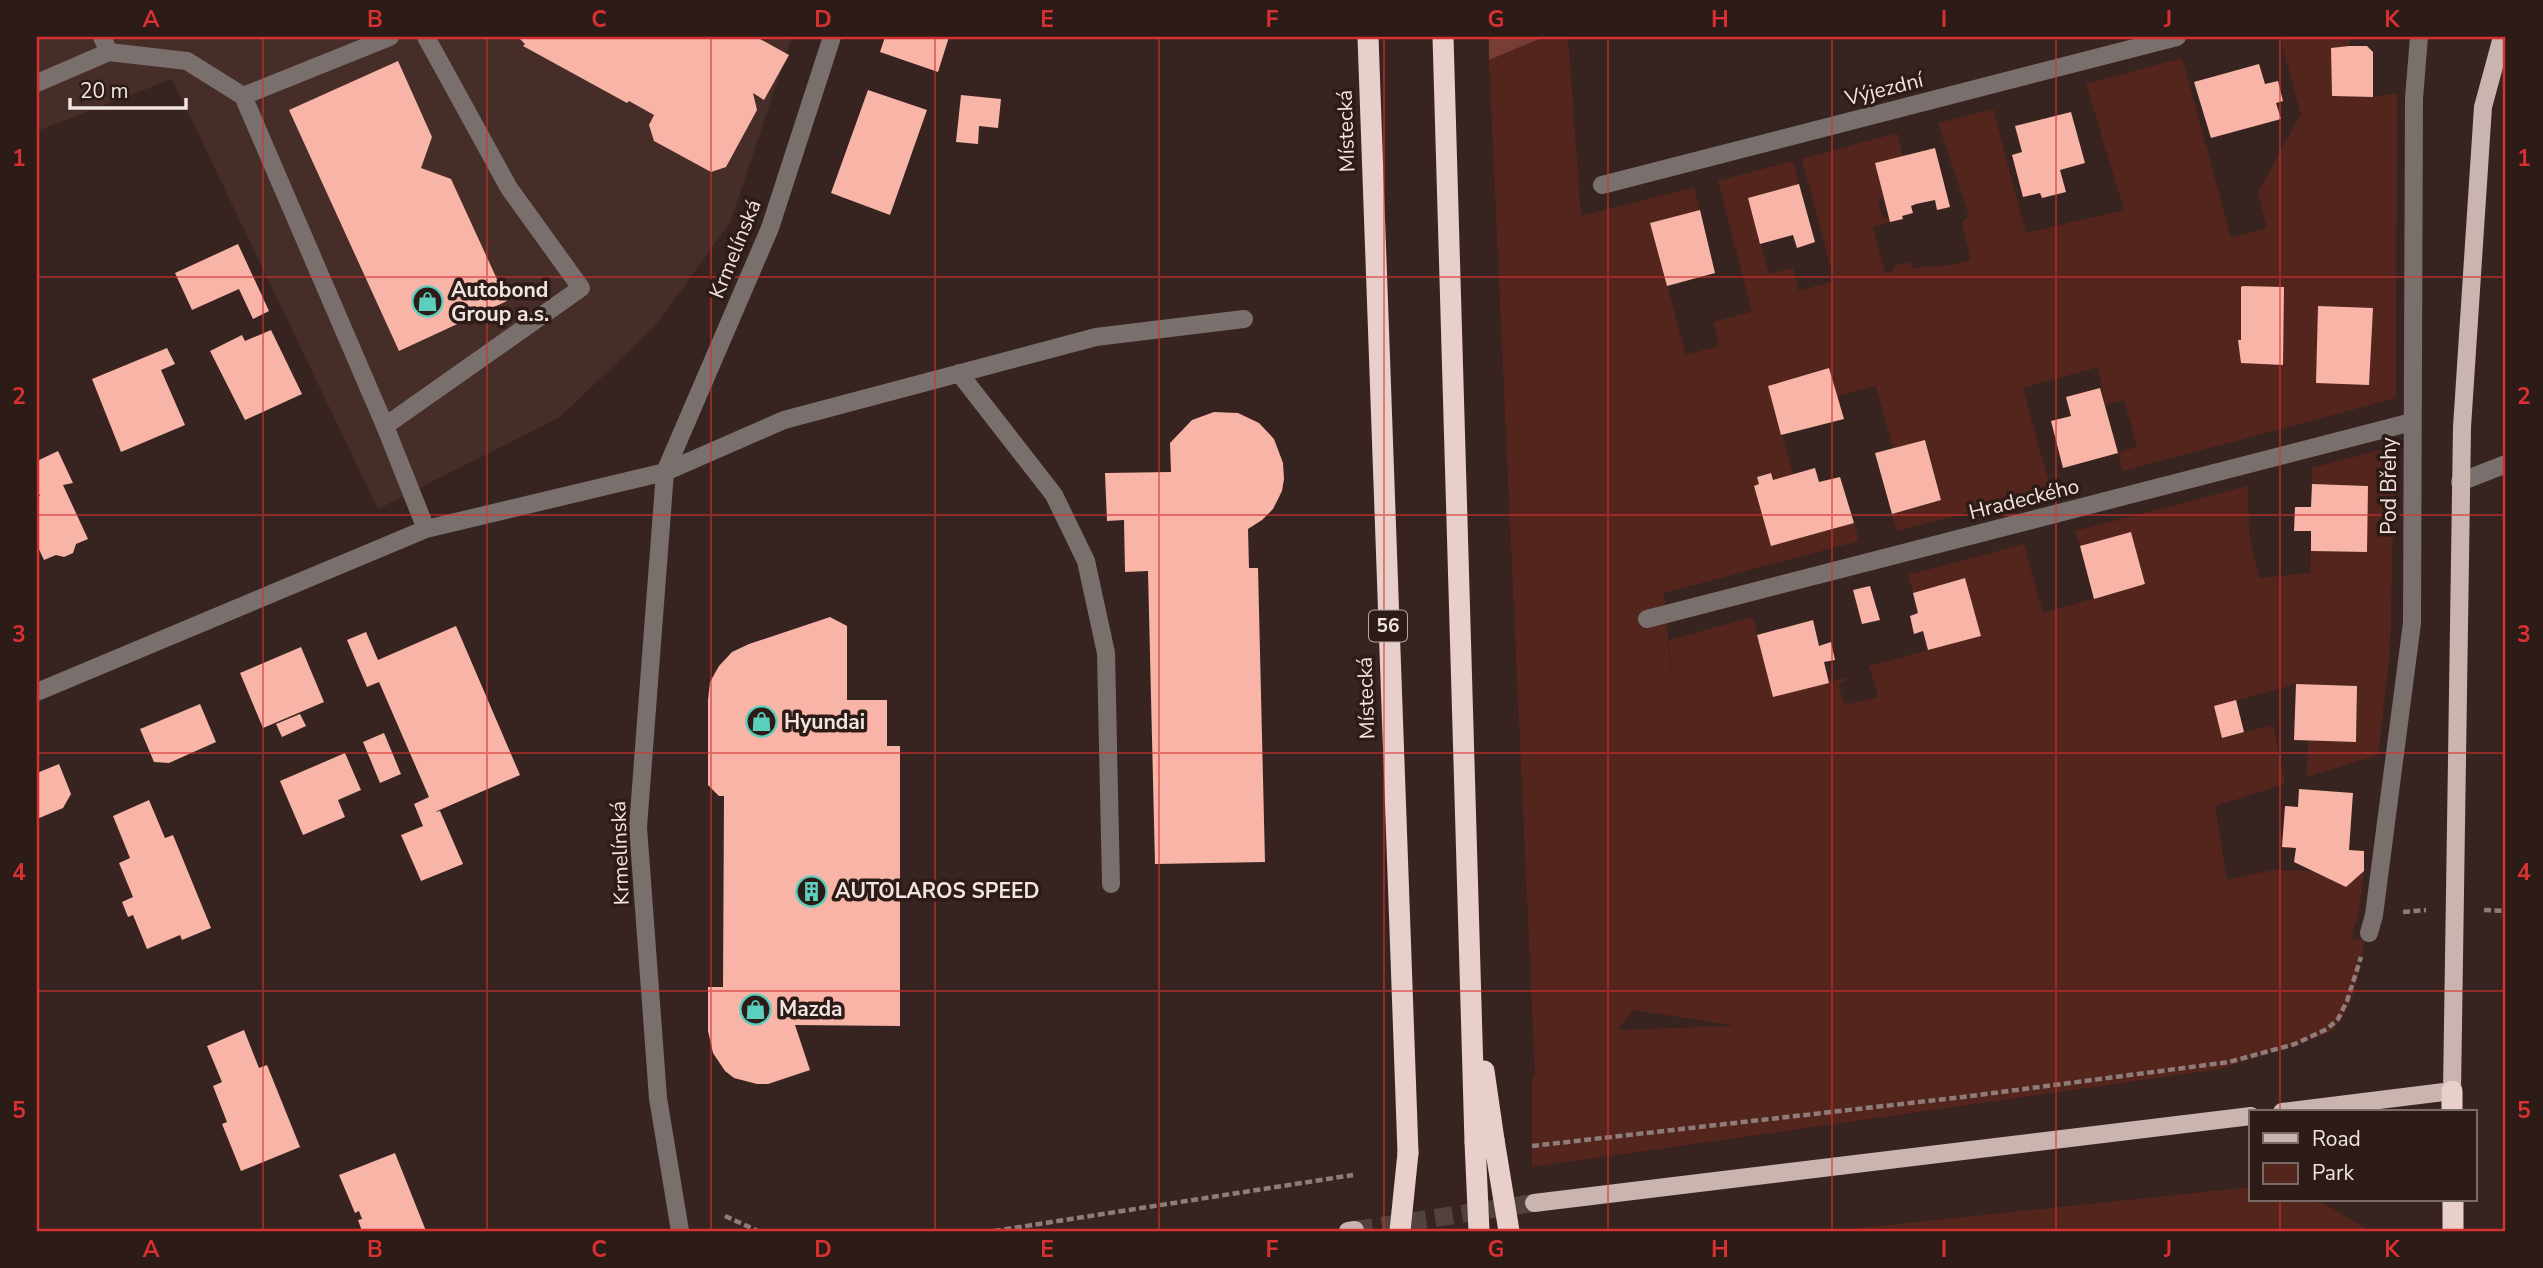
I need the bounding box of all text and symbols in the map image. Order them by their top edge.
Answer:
text: A [142,4,160,35]
text: B [367,4,383,35]
text: C [591,4,607,35]
text: D [814,4,832,35]
text: E [1040,4,1054,35]
text: F [1266,4,1279,35]
text: G [1488,4,1504,35]
text: H [1711,4,1729,35]
text: I [1941,4,1947,35]
text: J [2163,4,2172,35]
text: K [2384,4,2400,35]
scale bar [70,66,186,110]
street label: Výjezdní [1841,66,1927,112]
text: 20 m [80,77,129,105]
street label: Místecká [1331,89,1361,173]
text: 1 [12,143,26,174]
text: 1 [2517,143,2531,174]
street label: Krmelínská [702,195,768,303]
place label: Autobond Group a.s. [451,276,549,328]
shop icon: Autobond Group a.s. [411,285,445,319]
text: 2 [12,381,26,412]
text: 2 [2517,381,2531,412]
street label: Pod Břehy [2375,437,2403,535]
street label: Hradeckého [1966,472,2082,526]
road number: 56 [1369,610,1407,642]
text: 3 [12,619,26,650]
text: 3 [2517,619,2531,650]
street label: Místecká [1351,656,1381,740]
shop icon: Hyundai [744,705,778,739]
place label: Hyundai [784,708,865,736]
street label: Krmelínská [604,800,636,906]
text: 4 [12,857,26,888]
text: 4 [2517,857,2531,888]
building icon: AUTOLAROS SPEED [795,874,829,908]
place label: AUTOLAROS SPEED [835,877,1039,905]
shop icon: Mazda [739,992,773,1026]
place label: Mazda [779,995,843,1023]
text: 5 [12,1095,26,1126]
text: 5 [2517,1095,2531,1126]
legend [2249,1110,2476,1202]
text: Road [2312,1125,2361,1153]
text: Park [2312,1159,2354,1187]
text: A [142,1234,160,1265]
text: B [367,1234,383,1265]
text: C [591,1234,607,1265]
text: D [814,1234,832,1265]
text: E [1040,1234,1054,1265]
text: F [1266,1234,1279,1265]
text: G [1488,1234,1504,1265]
text: H [1711,1234,1729,1265]
text: I [1941,1234,1947,1265]
text: J [2163,1234,2172,1265]
text: K [2384,1234,2400,1265]

